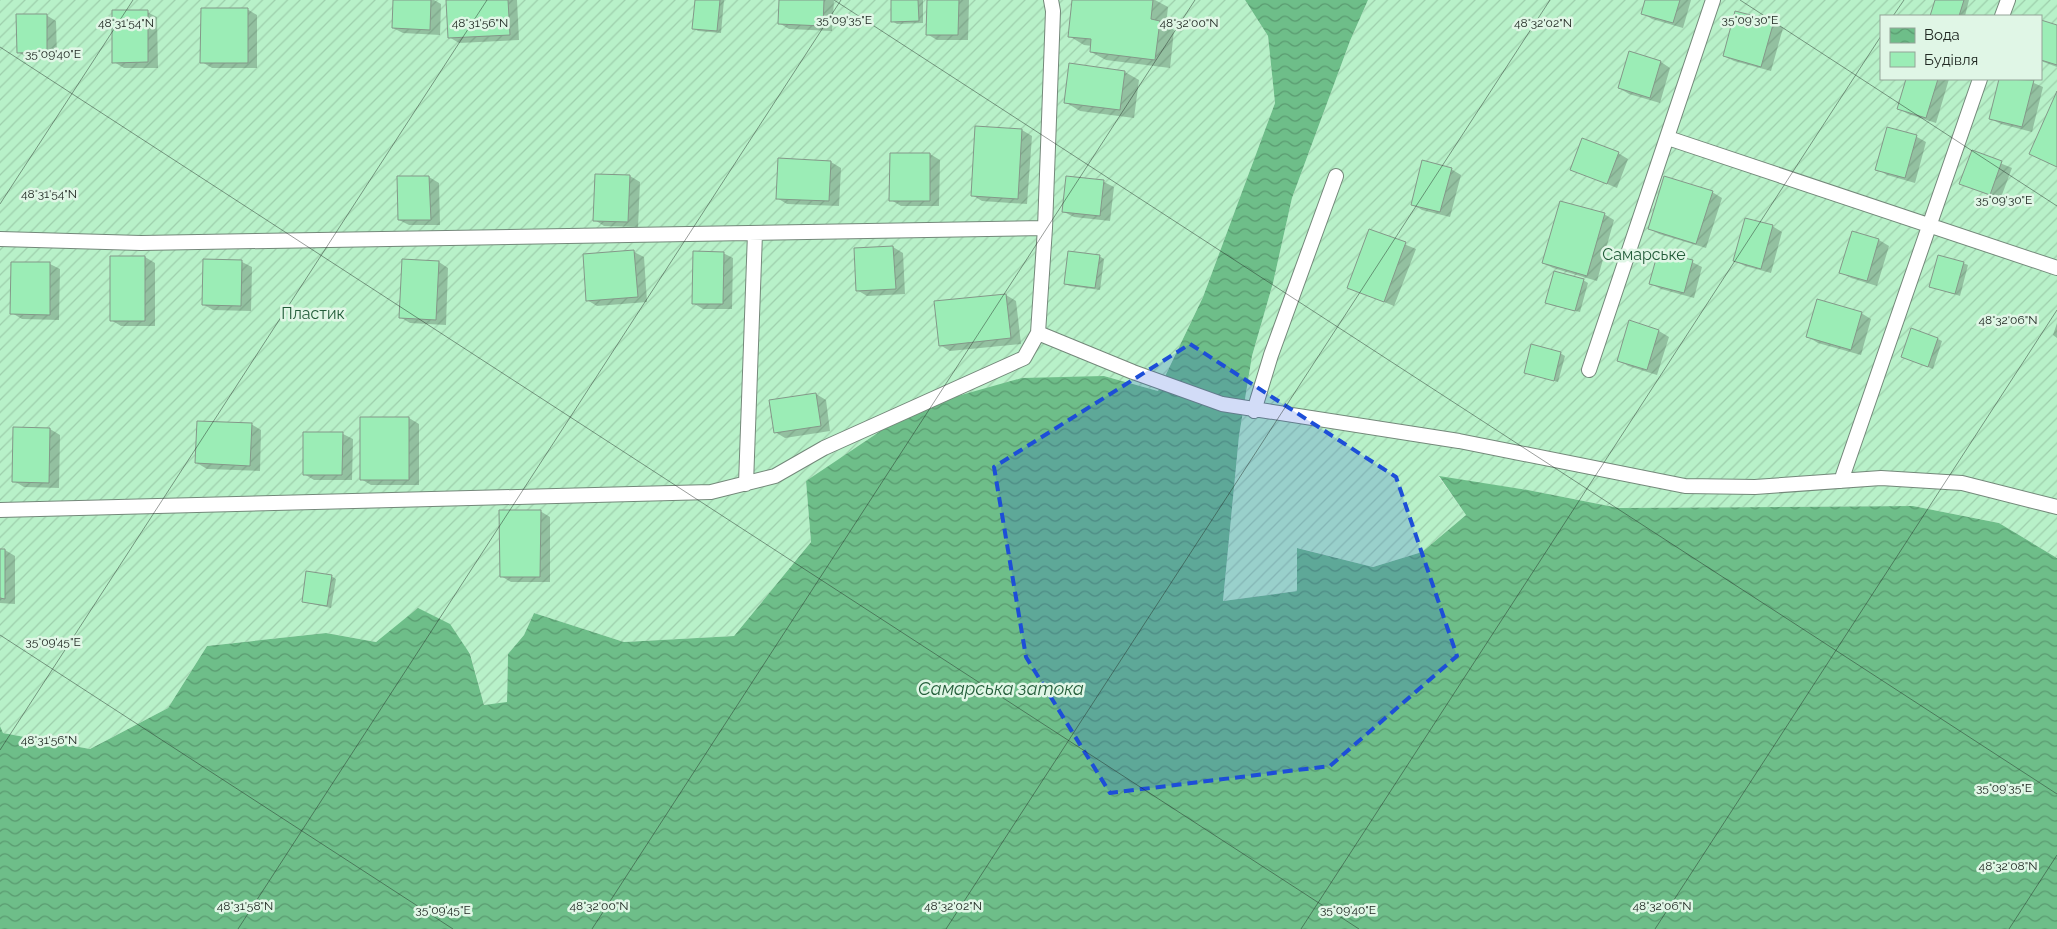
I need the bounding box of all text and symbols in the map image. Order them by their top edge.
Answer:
text: 35°09'35"E [816,13,872,27]
text: 35°09'30"E [1722,13,1778,27]
legend [1880,15,2042,80]
text: 48°31'54"N [98,16,154,30]
text: 48°31'56"N [452,16,508,30]
text: 48°32'00"N [1159,16,1219,30]
text: 48°32'02"N [1514,16,1572,30]
text: Вода [1924,26,1960,44]
text: 35°09'40"E [25,47,81,61]
text: Будівля [1924,51,1978,69]
text: 48°31'54"N [21,187,77,201]
text: 35°09'30"E [1976,193,2032,207]
park label: Самарське [1602,245,1686,264]
park label: Пластик [281,304,345,323]
text: 48°32'06"N [1979,313,2037,327]
text: 35°09'45"E [25,635,81,649]
water label: Самарська затока [918,678,1084,699]
text: 48°31'56"N [21,733,77,747]
text: 35°09'35"E [1976,781,2032,795]
text: 48°32'08"N [1979,859,2037,873]
text: 48°31'58"N [217,899,273,913]
text: 48°32'00"N [569,899,629,913]
text: 48°32'02"N [924,899,982,913]
text: 48°32'06"N [1633,899,1691,913]
text: 35°09'45"E [415,903,471,917]
text: 35°09'40"E [1320,903,1376,917]

